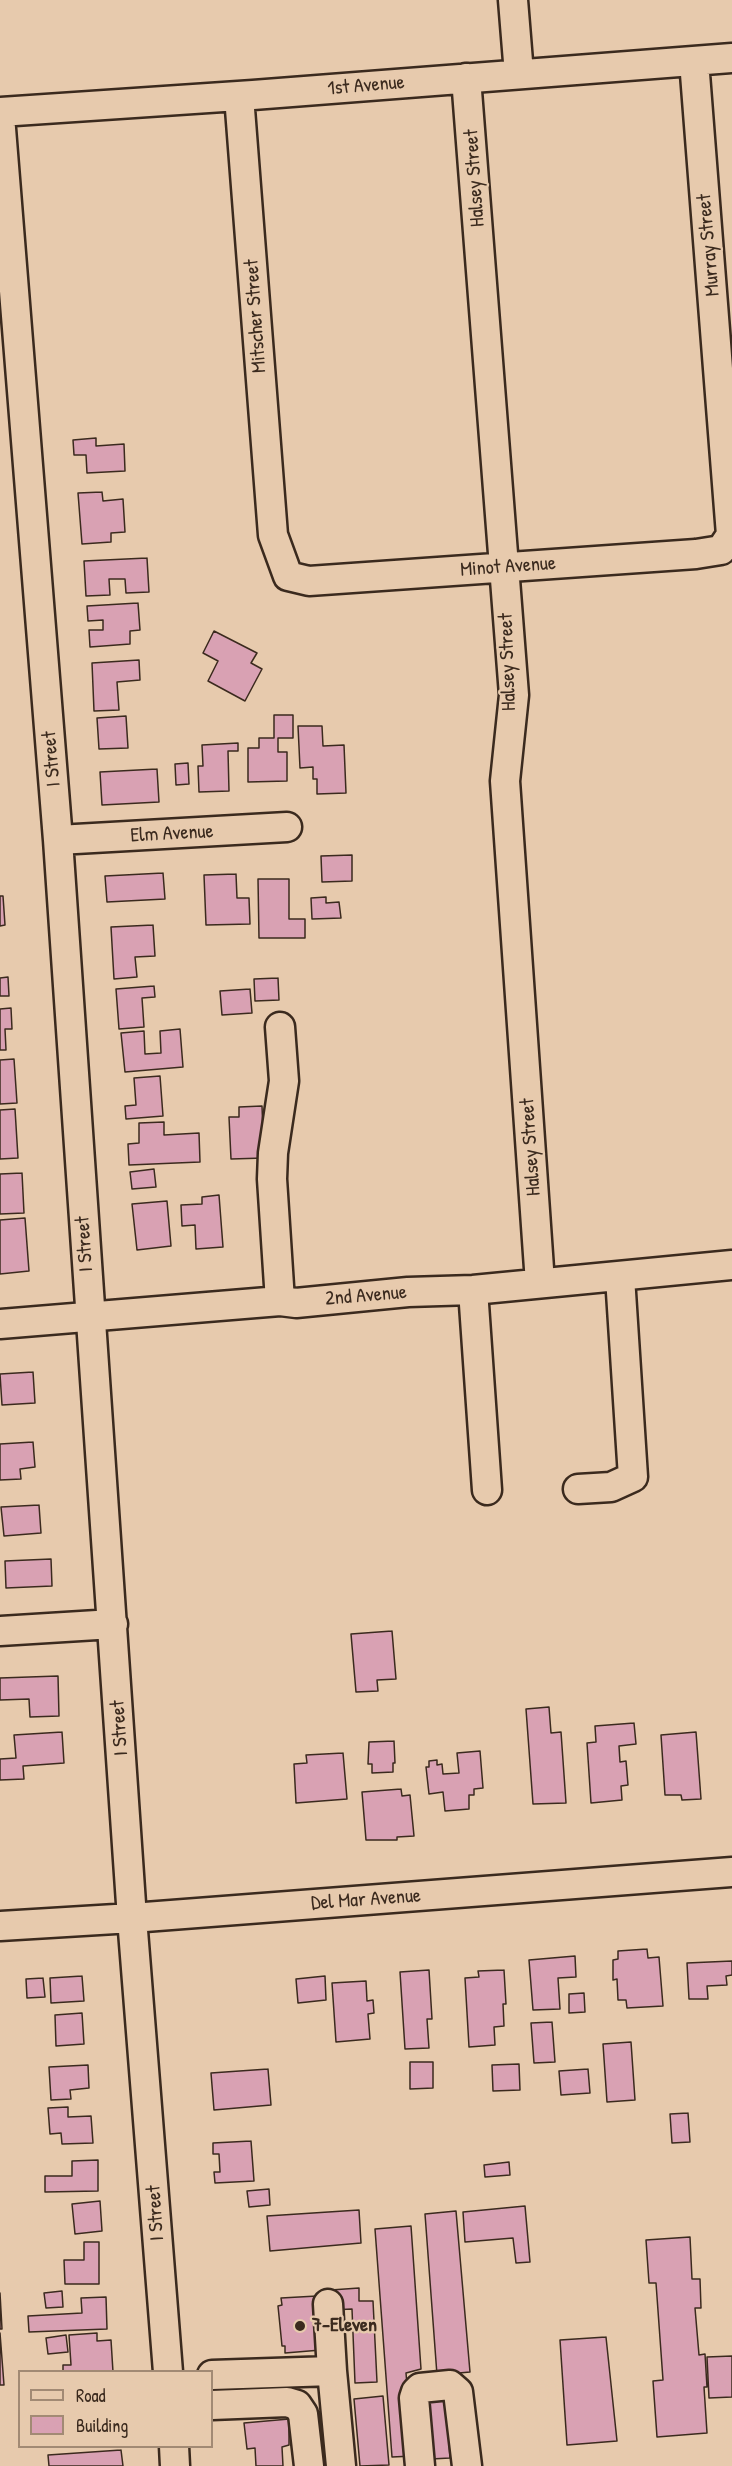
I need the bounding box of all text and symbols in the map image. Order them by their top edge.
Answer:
street label: 1st Avenue [327,71,405,101]
street label: Halsey Street [460,128,490,228]
street label: Murray Street [693,193,725,297]
street label: Mitscher Street [240,258,272,374]
street label: Minot Avenue [459,552,557,582]
street label: Halsey Street [494,613,522,711]
street label: I Street [38,730,66,788]
street label: Elm Avenue [130,820,214,848]
street label: Halsey Street [516,1097,546,1197]
street label: I Street [71,1215,99,1273]
street label: 2nd Avenue [324,1280,408,1312]
street label: I Street [106,1699,134,1757]
street label: Del Mar Avenue [310,1884,422,1916]
street label: I Street [142,2184,170,2242]
place label: 7-Eleven [312,2314,377,2338]
marker: 7-Eleven [293,2319,307,2333]
legend [18,2370,213,2448]
text: Road [76,2383,106,2408]
text: Building [76,2413,128,2438]

